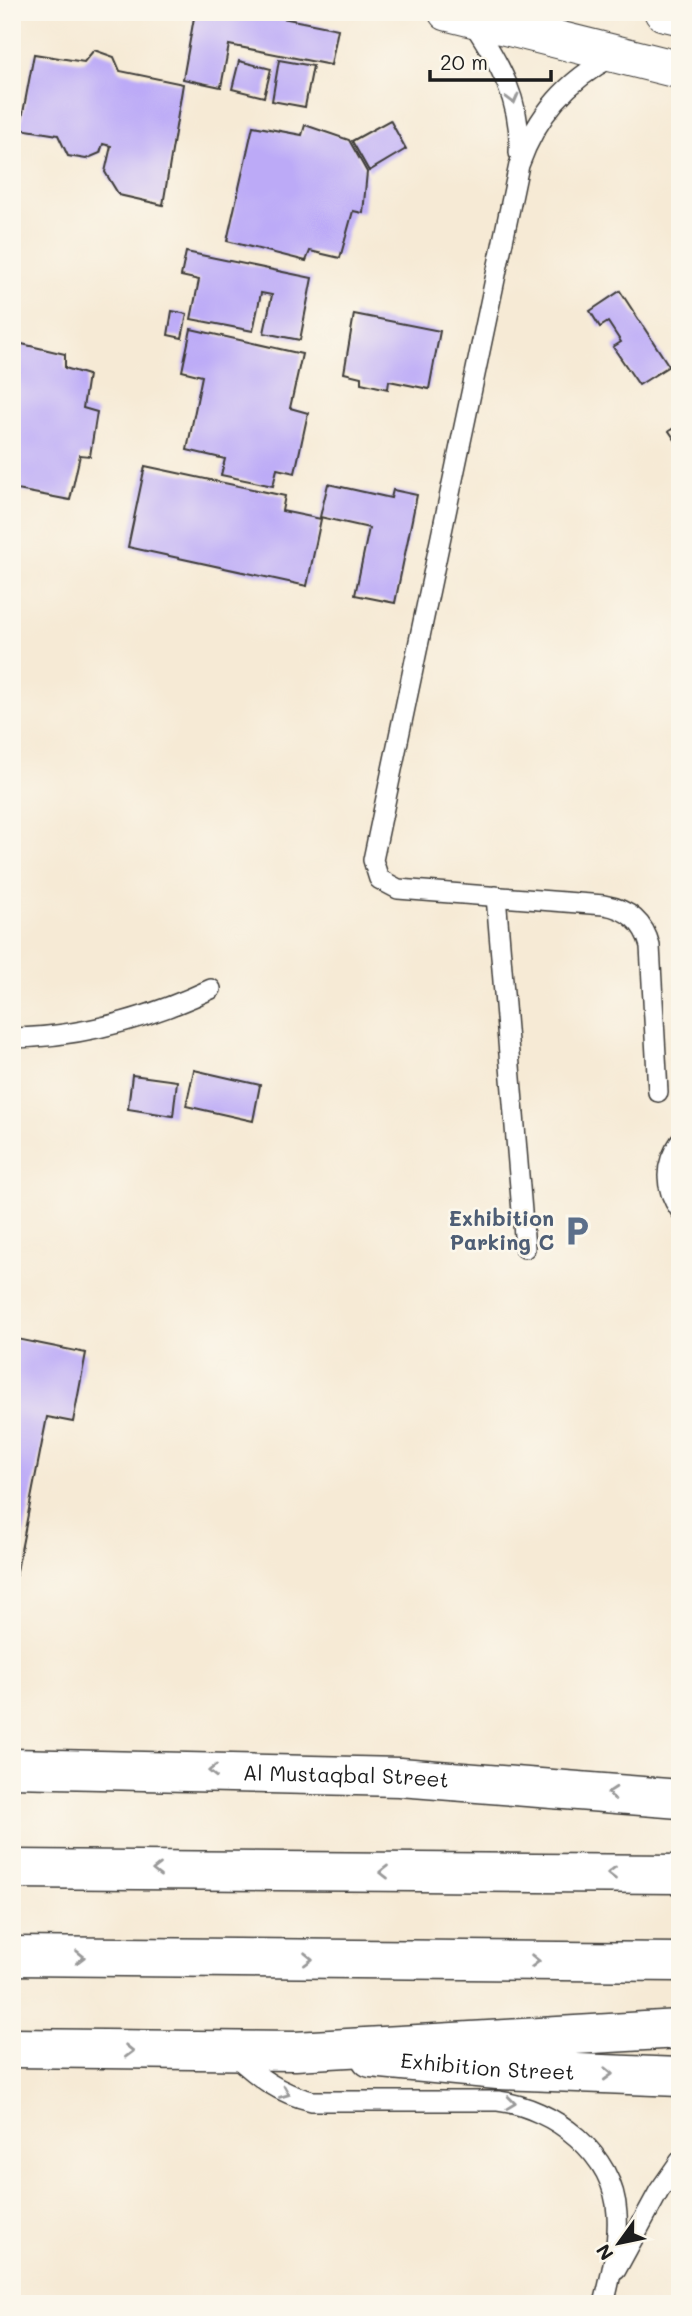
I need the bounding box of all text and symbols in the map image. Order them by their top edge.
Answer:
scale bar [430,38,550,82]
text: 20 m [440,48,488,75]
one-way arrow [505,93,519,105]
place label: Exhibition Parking C [449,1204,554,1255]
parking icon: Exhibition Parking C [560,1214,594,1248]
street label: Al Mustaqbal Street [243,1758,450,1793]
one-way arrow [208,1763,218,1779]
one-way arrow [606,1786,617,1801]
one-way arrow [151,1862,161,1878]
one-way arrow [378,1864,389,1880]
one-way arrow [606,1865,616,1881]
one-way arrow [76,1949,86,1965]
one-way arrow [303,1951,314,1967]
one-way arrow [531,1953,541,1969]
one-way arrow [125,2043,135,2059]
street label: Exhibition Street [400,2046,575,2085]
one-way arrow [602,2067,613,2082]
one-way arrow [278,2084,290,2098]
one-way arrow [505,2095,517,2110]
north arrow [584,2208,654,2278]
text: N [590,2240,619,2265]

